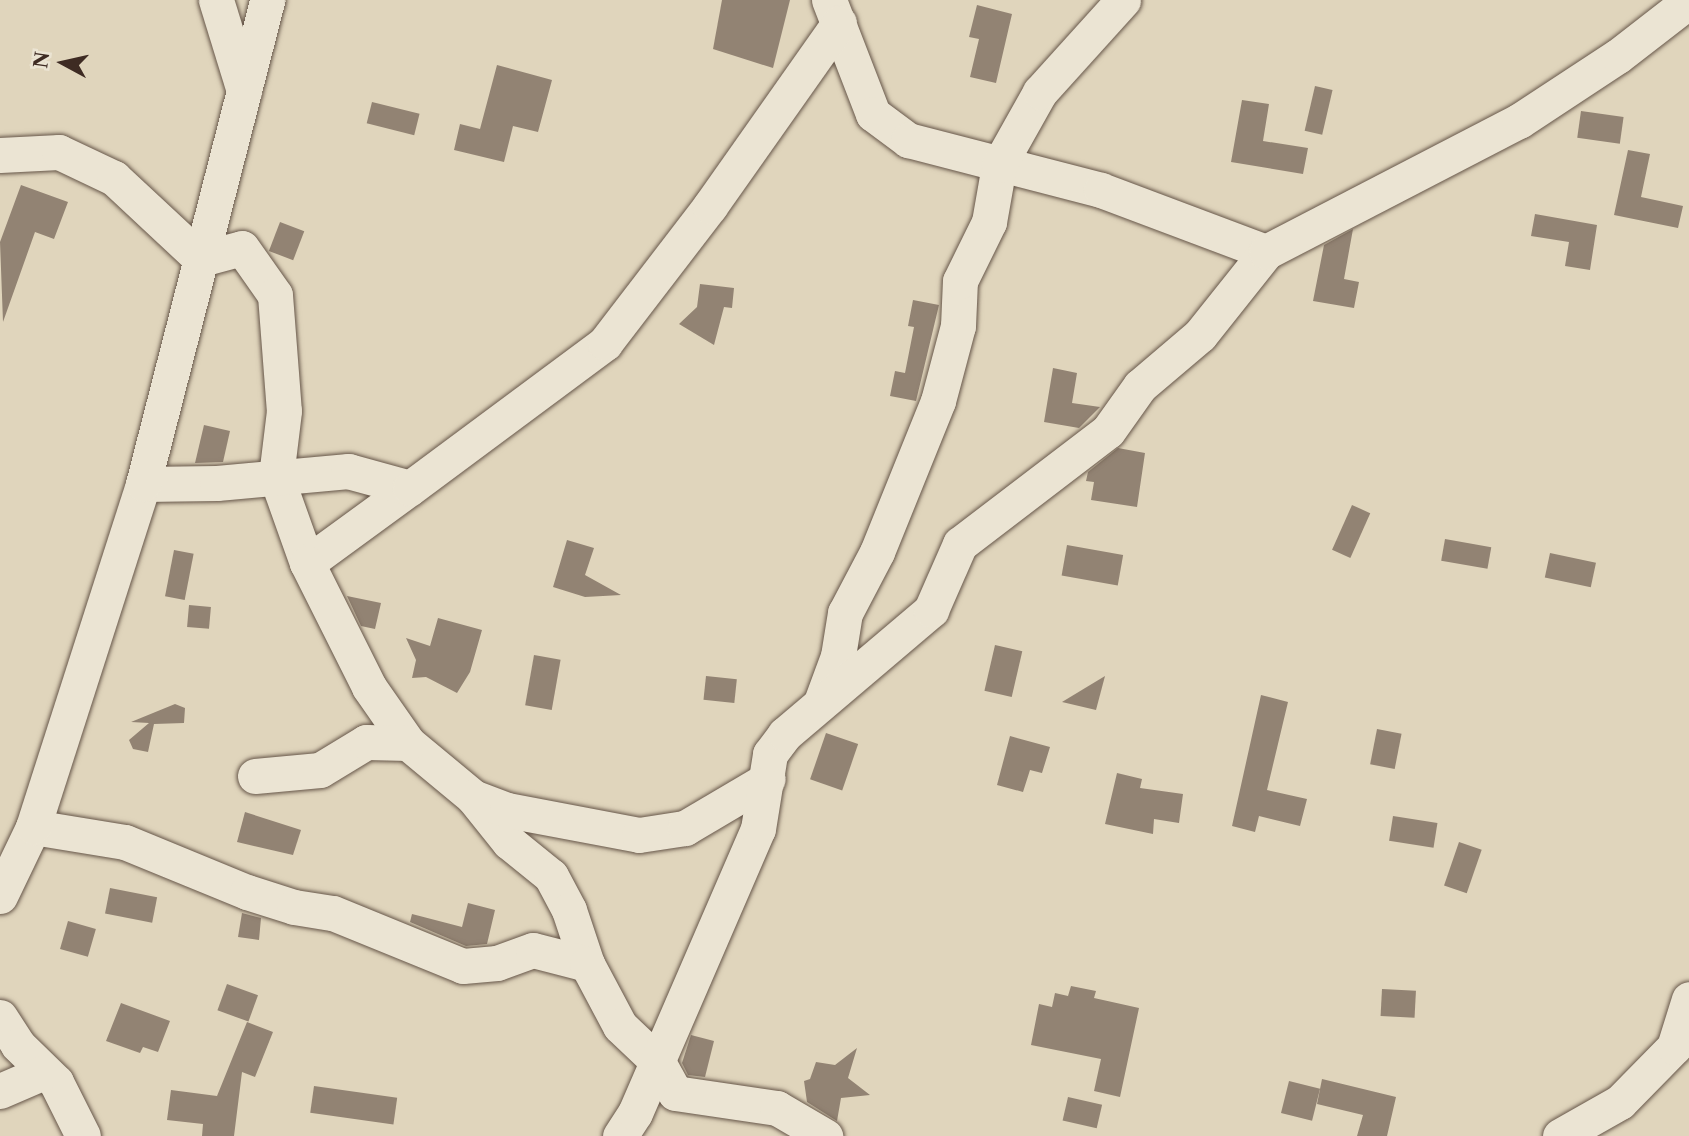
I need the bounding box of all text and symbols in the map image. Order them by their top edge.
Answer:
north arrow [28,28,98,98]
text: N [29,50,54,70]

